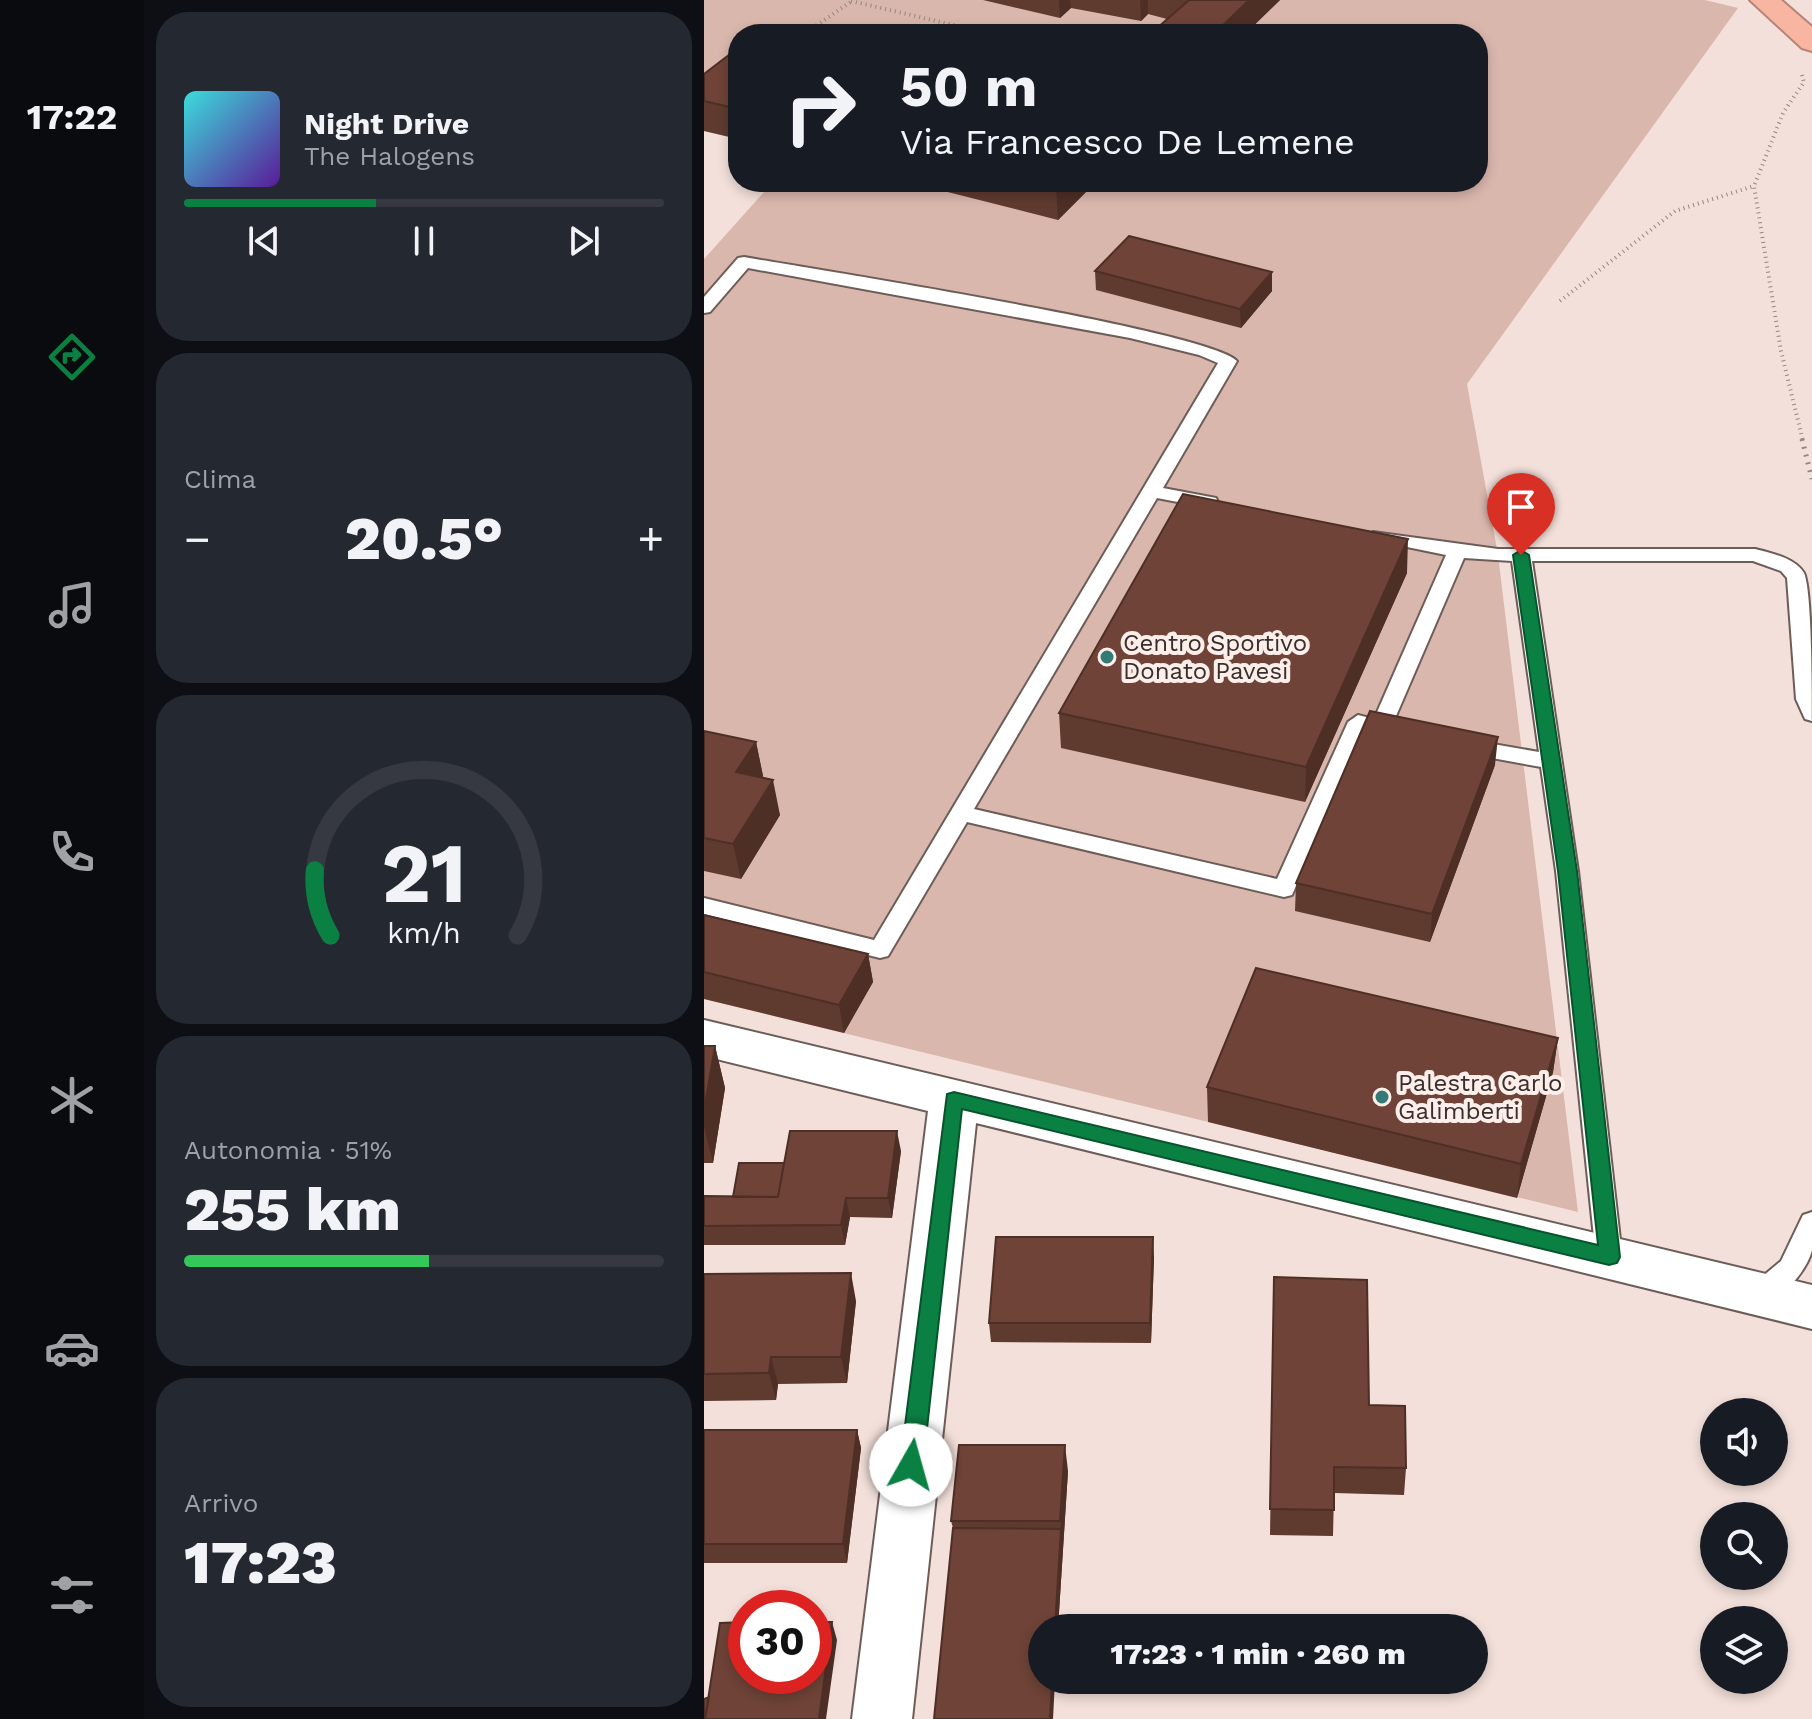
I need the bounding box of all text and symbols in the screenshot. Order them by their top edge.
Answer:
text: 50 m [900,54,1037,120]
icon: right [768,56,872,160]
text: 17:22 [27,96,117,138]
text: Night Drive [304,106,469,141]
text: Via Francesco De Lemene [900,121,1355,163]
text: The Halogens [304,141,475,171]
icon: previous [242,219,286,263]
icon: pause [402,219,446,263]
icon: next [562,219,606,263]
icon: directions [44,329,100,385]
text: Clima [184,464,256,494]
pin [1487,473,1555,555]
icon: arrive [1499,485,1543,529]
text: 20.5° [345,503,503,574]
text: − [184,513,211,565]
text: + [637,513,664,565]
icon: music [44,577,100,633]
place label: Centro Sportivo Donato Pavesi [1123,629,1307,685]
marker: Centro Sportivo Donato Pavesi [1098,648,1116,666]
icon: phone [44,824,100,880]
text: 21 [381,824,467,921]
text: km/h [387,916,461,950]
place label: Palestra Carlo Galimberti [1398,1069,1562,1125]
icon: climate [44,1072,100,1128]
marker: Palestra Carlo Galimberti [1373,1088,1391,1106]
text: Autonomia · 51% [184,1135,392,1165]
text: 255 km [184,1174,401,1245]
icon: car [44,1320,100,1376]
map controls [1700,1398,1788,1694]
button: sound [1700,1398,1788,1486]
position arrow [869,1423,953,1507]
text: Arrivo [184,1488,258,1518]
button: search [1700,1502,1788,1590]
text: 17:23 [184,1527,337,1598]
icon: filters [44,1567,100,1623]
speed limit sign: 30 [728,1590,832,1694]
button: layers [1700,1606,1788,1694]
text: 17:23 · 1 min · 260 m [1110,1636,1406,1671]

